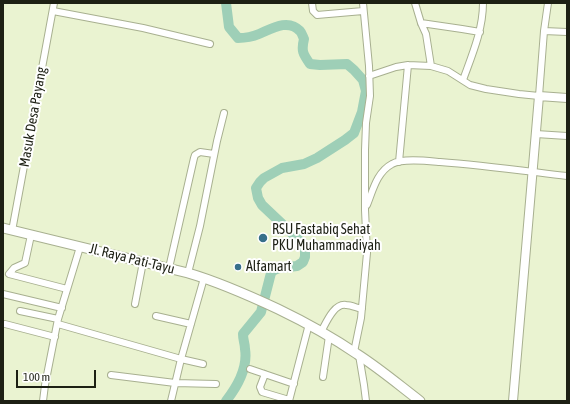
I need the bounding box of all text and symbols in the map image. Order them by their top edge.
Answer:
street label: Masuk Desa Payang [16,66,50,168]
place label: RSU Fastabiq Sehat PKU Muhammadiyah [272,222,381,254]
marker: RSU Fastabiq Sehat PKU Muhammadiyah [257,232,269,244]
street label: Jl. Raya Pati-Tayu [88,240,176,278]
place label: Alfamart [246,259,292,275]
marker: Alfamart [233,262,243,272]
scale bar [18,362,98,388]
text: 100 m [23,370,50,384]

